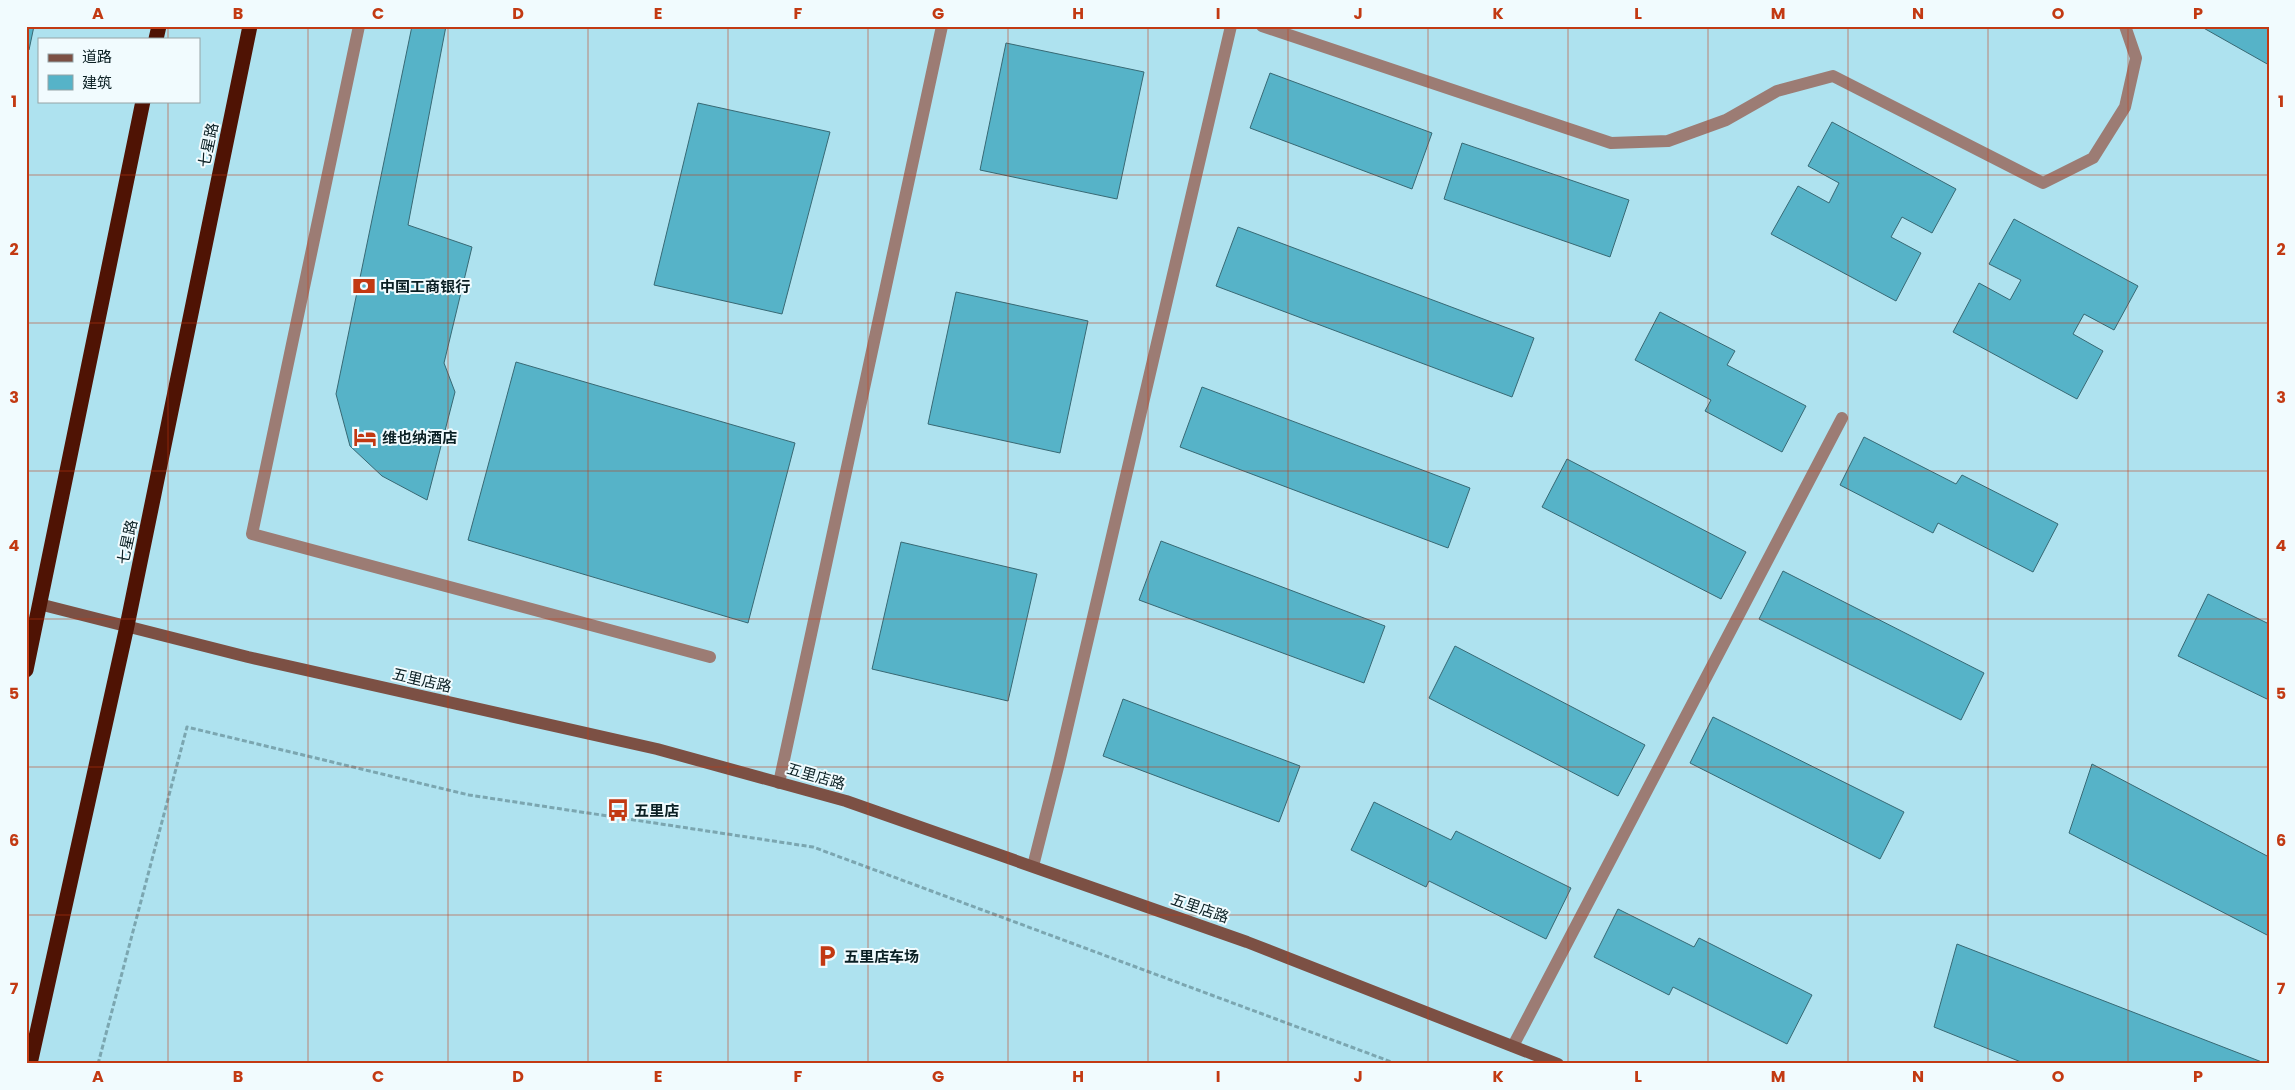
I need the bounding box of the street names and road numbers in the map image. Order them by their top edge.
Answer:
street label: 七星路 [193,121,223,169]
street label: 七星路 [112,518,142,566]
street label: 五里店路 [390,663,454,697]
street label: 五里店路 [784,758,848,794]
street label: 五里店路 [1168,888,1232,928]

